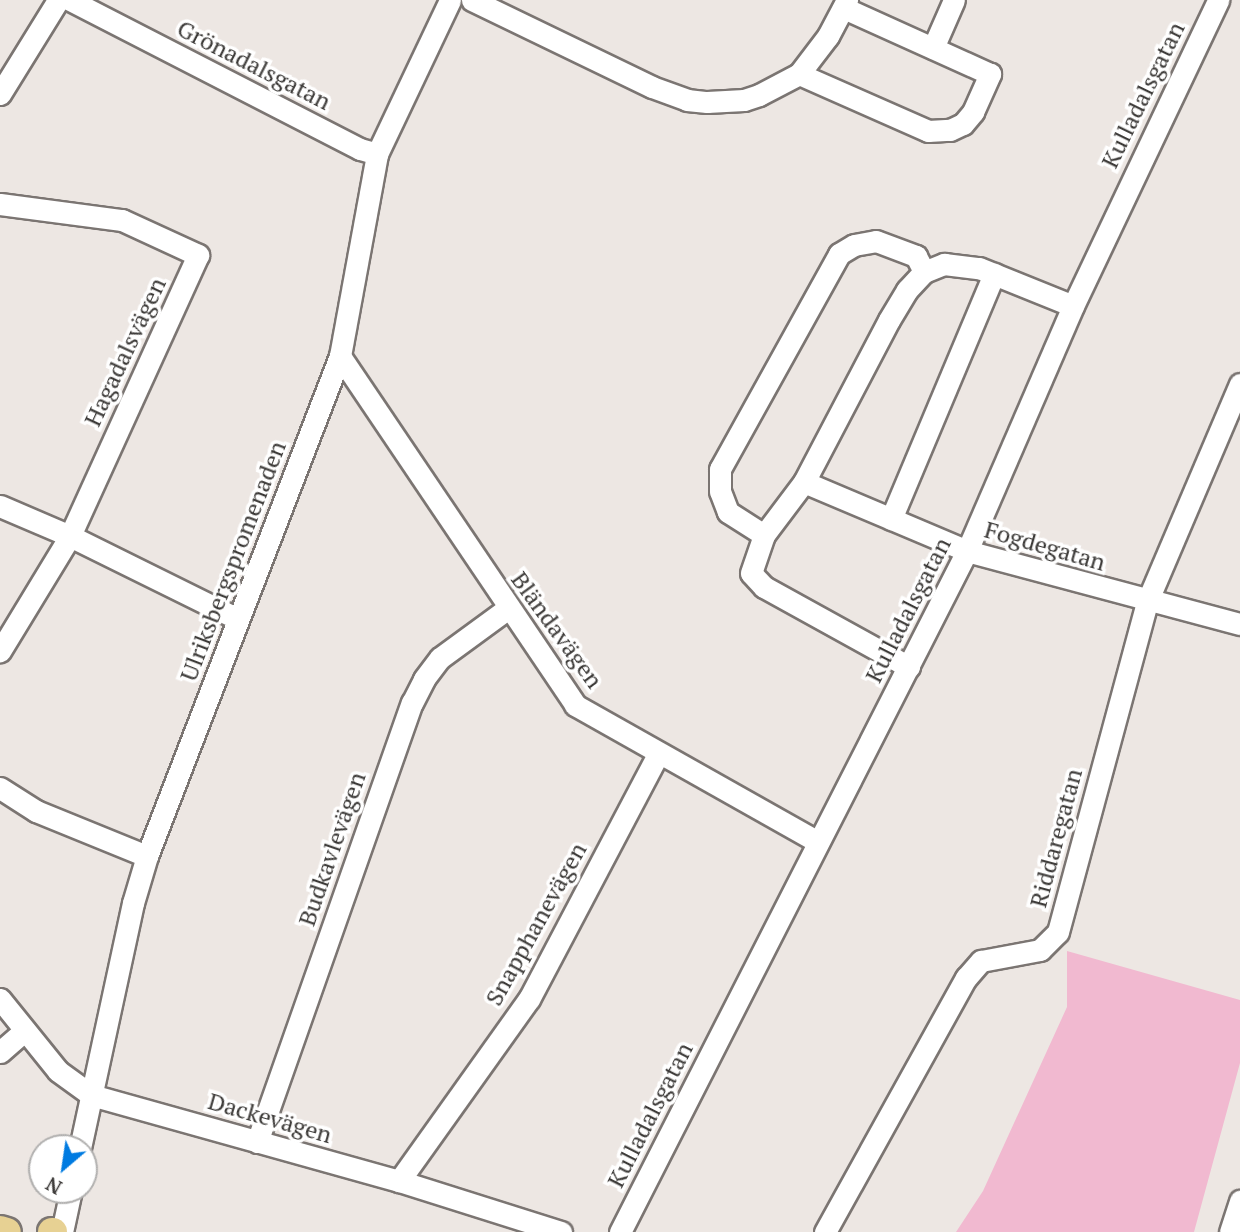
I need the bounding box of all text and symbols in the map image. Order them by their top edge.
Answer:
street label: Grönadalsgatan [172,14,336,116]
street label: Kulladalsgatan [1095,17,1191,173]
street label: Hagadalsvägen [78,273,172,431]
street label: Ulriksbergspromenaden [174,437,292,685]
street label: Fogdegatan [981,515,1109,577]
street label: Kulladalsgatan [859,533,957,687]
street label: Bländavägen [505,566,609,694]
street label: Riddaregatan [1024,765,1088,911]
street label: Budkavlevägen [292,768,372,930]
street label: Snapphanevägen [479,838,593,1010]
street label: Kulladalsgatan [601,1038,699,1192]
street label: Dackevägen [205,1087,335,1149]
north arrow [28,1134,98,1204]
text: N [41,1172,66,1200]

